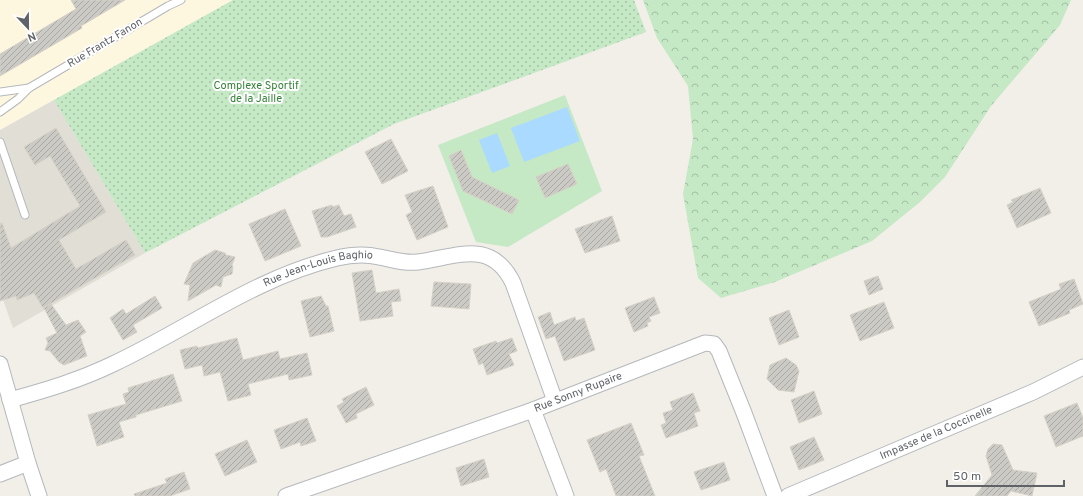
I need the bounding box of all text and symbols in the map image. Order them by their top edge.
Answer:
north arrow [8,8,48,48]
street label: Rue Frantz Fanon [65,15,145,71]
text: N [25,28,38,44]
park label: Complexe Sportif de la Jaille [213,79,299,106]
street label: Rue Jean-Louis Baghio [261,248,374,290]
street label: Rue Sonny Rupaire [532,369,624,416]
street label: Impasse de la Coccinelle [878,403,995,463]
scale bar [947,462,1064,488]
text: 50 m [953,469,981,485]

